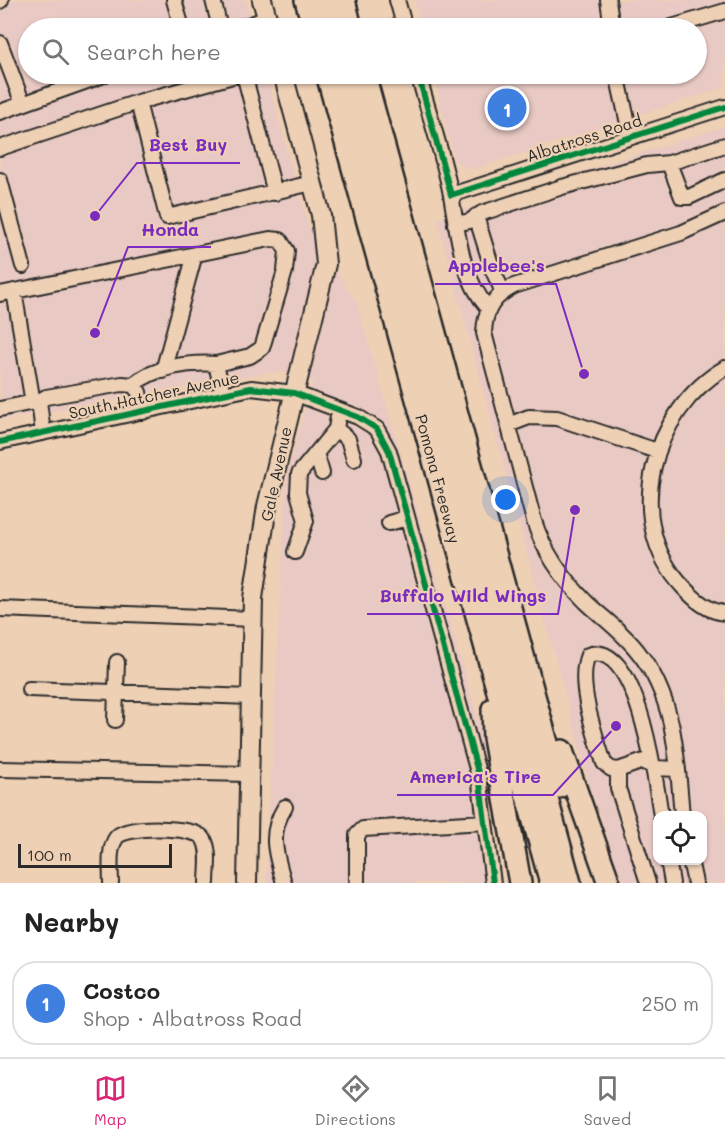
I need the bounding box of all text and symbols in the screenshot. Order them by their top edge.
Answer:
search box [18,18,707,84]
icon: search [39,35,72,68]
text: Search here [87,37,221,66]
pin: 1 [488,86,526,130]
street label: Albatross Road [523,109,644,166]
callout: Best Buy [137,127,240,163]
text: Best Buy [149,132,228,156]
callout: Honda [128,211,211,247]
text: Honda [141,217,199,241]
callout: Applebee's [435,248,556,284]
text: Applebee's [447,253,545,277]
street label: South Hatcher Avenue [67,366,241,423]
street label: Pomona Freeway [411,412,466,546]
street label: Gale Avenue [255,425,296,523]
your location [491,485,520,514]
callout: Buffalo Wild Wings [367,578,558,614]
text: Buffalo Wild Wings [380,583,546,607]
callout: America's Tire [397,759,553,795]
text: America's Tire [409,764,541,788]
map controls [653,811,707,865]
button: locate [653,811,707,865]
scale bar [18,841,172,868]
text: 100 m [27,844,72,865]
text: Nearby [24,905,119,939]
text: Costco [83,976,160,1005]
text: 1 [41,990,50,1016]
text: 250 m [642,990,699,1016]
text: Shop · Albatross Road [83,1005,302,1031]
tab: Map [94,1072,127,1129]
tab: Directions [315,1072,396,1129]
tab: Saved [584,1072,631,1129]

